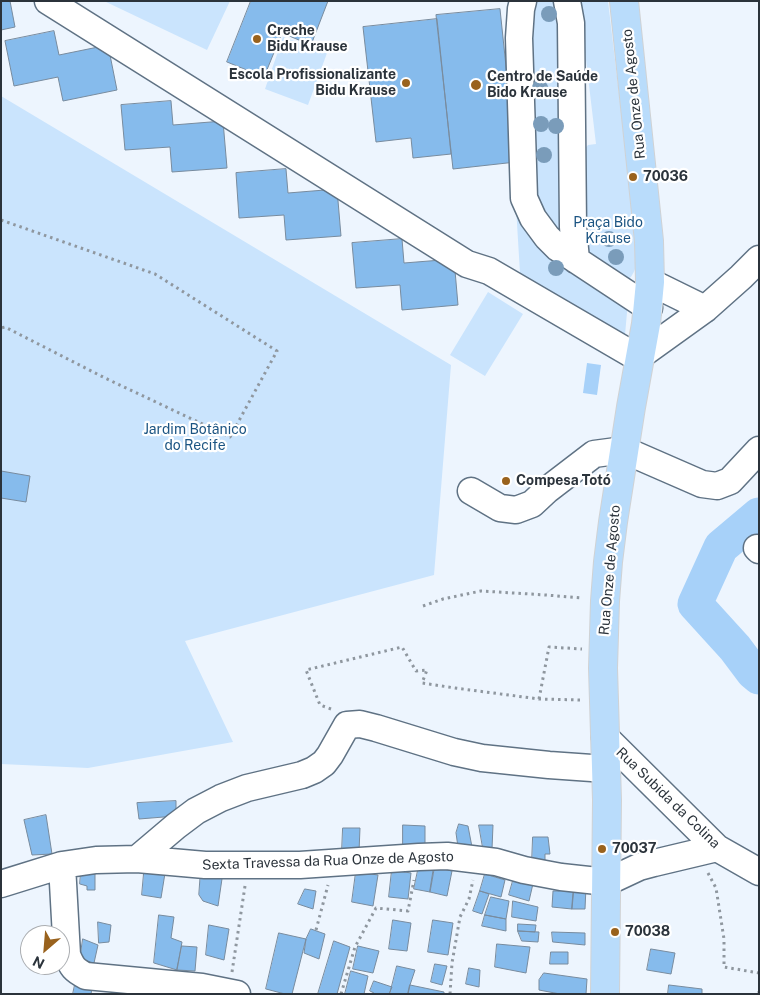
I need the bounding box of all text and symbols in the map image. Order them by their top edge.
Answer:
place label: Creche Bidu Krause [267,23,348,56]
street label: Rua Onze de Agosto [619,28,649,160]
marker: Creche Bidu Krause [251,33,263,45]
place label: Escola Profissionalizante Bidu Krause [229,67,396,100]
place label: Centro de Saúde Bido Krause [487,69,598,102]
marker: Escola Profissionalizante Bidu Krause [400,77,412,89]
marker: Centro de Saúde Bido Krause [469,78,483,92]
place label: 70036 [643,169,688,185]
marker: 70036 [627,171,639,183]
park label: Praça Bido Krause [573,215,643,248]
park label: Jardim Botânico do Recife [143,422,247,454]
place label: Compesa Totó [516,473,611,489]
marker: Compesa Totó [500,475,512,487]
street label: Rua Onze de Agosto [596,504,624,636]
street label: Rua Subida da Colina [612,744,724,852]
place label: 70037 [612,841,656,857]
marker: 70037 [596,843,608,855]
street label: Sexta Travessa da Rua Onze de Agosto [202,848,454,874]
place label: 70038 [625,924,670,940]
north arrow [20,925,70,975]
marker: 70038 [609,926,621,938]
text: N [30,953,47,972]

